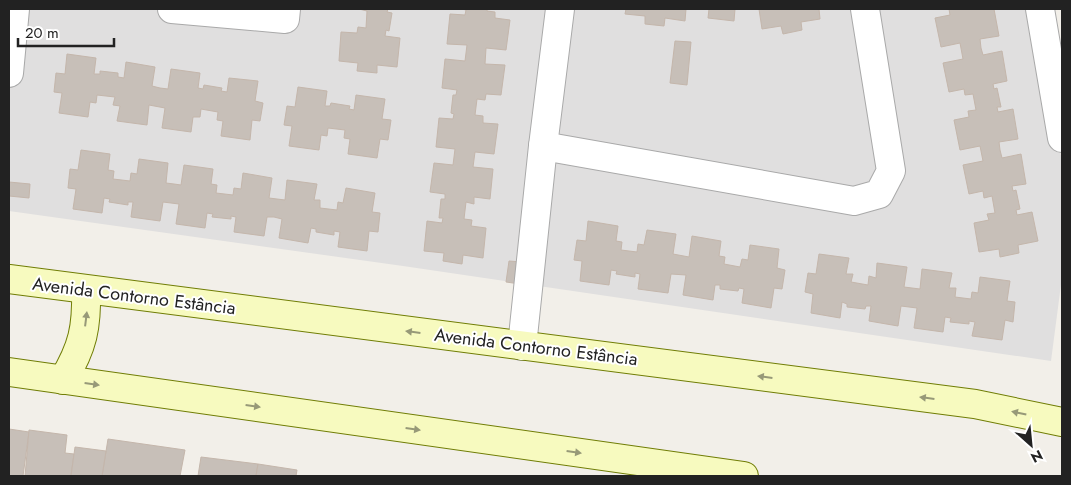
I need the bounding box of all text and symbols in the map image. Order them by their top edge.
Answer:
scale bar [18,15,114,47]
text: 20 m [25,22,59,44]
street label: Avenida Contorno Estância [31,271,237,321]
one-way arrow [82,311,90,327]
street label: Avenida Contorno Estância [433,322,639,372]
one-way arrow [405,328,421,336]
one-way arrow [757,373,773,381]
one-way arrow [84,380,100,388]
one-way arrow [918,394,934,402]
one-way arrow [245,403,261,411]
one-way arrow [1011,409,1026,417]
north arrow [1006,420,1056,470]
one-way arrow [406,426,422,434]
text: N [1027,445,1046,468]
one-way arrow [567,448,583,456]

